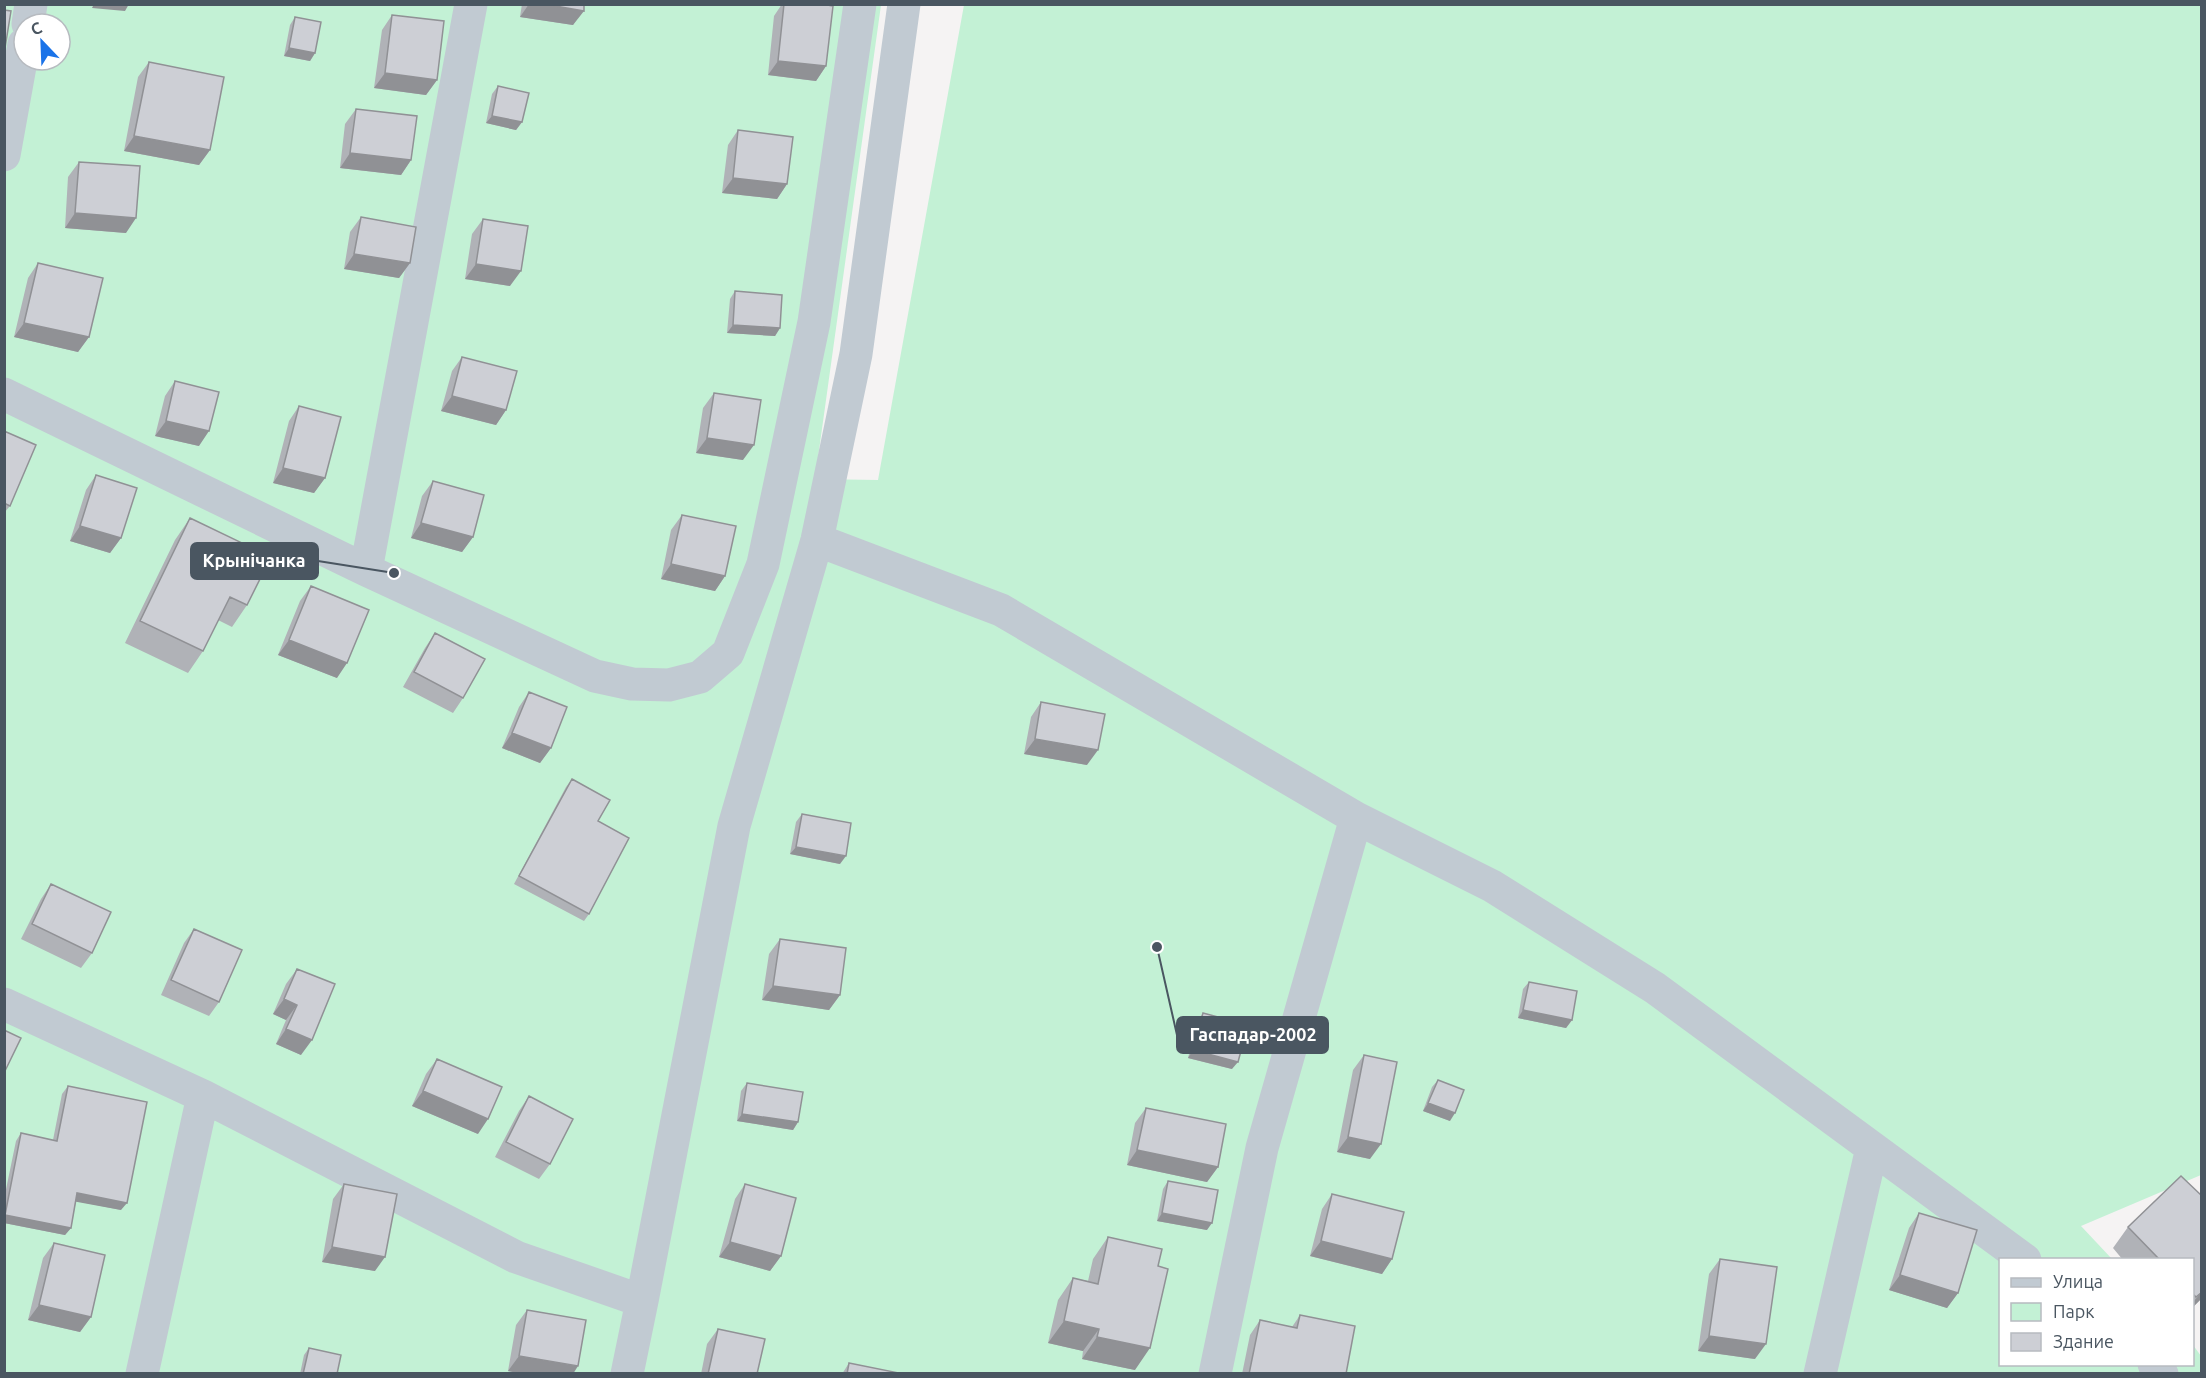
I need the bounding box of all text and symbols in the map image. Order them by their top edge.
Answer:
north arrow [12,12,72,72]
text: С [28,18,44,38]
callout: Крынічанка [191,543,318,579]
text: Крынічанка [202,550,306,570]
callout: Гаспадар-2002 [1177,1017,1328,1053]
text: Гаспадар-2002 [1189,1024,1317,1044]
legend [1999,1258,2194,1366]
text: Улица [2053,1271,2103,1291]
text: Парк [2053,1301,2094,1321]
text: Здание [2053,1331,2114,1351]

